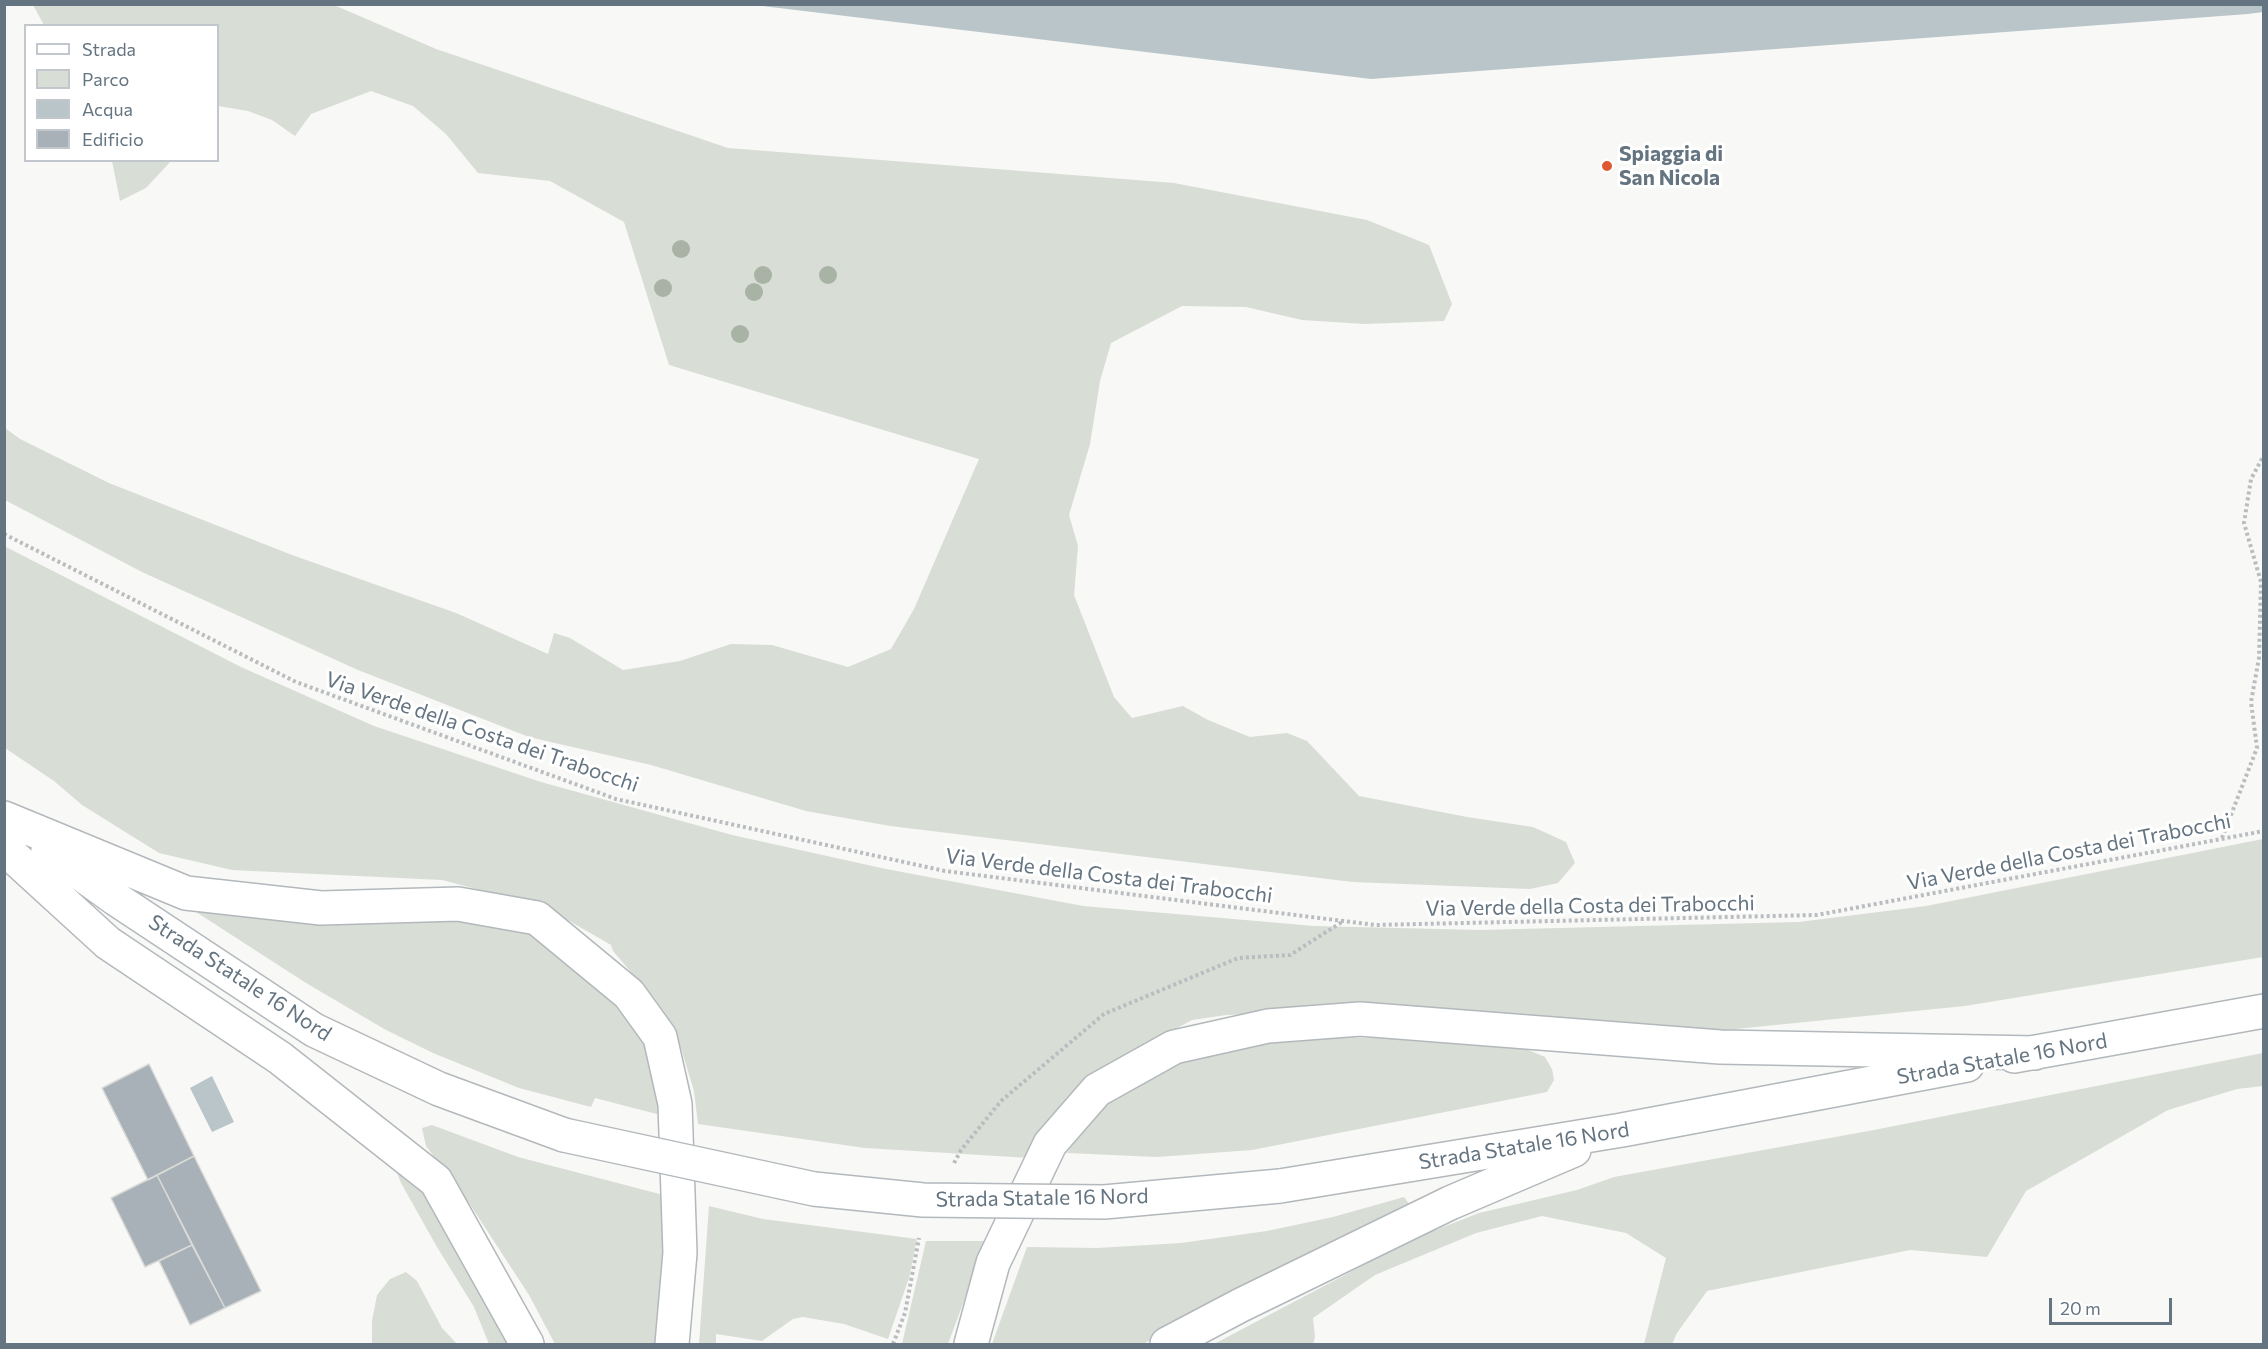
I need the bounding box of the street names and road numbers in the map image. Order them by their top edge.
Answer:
street label: Via Verde della Costa dei Trabocchi [322,666,642,798]
street label: Via Verde della Costa dei Trabocchi [1905,808,2233,896]
street label: Via Verde della Costa dei Trabocchi [944,843,1274,909]
street label: Via Verde della Costa dei Trabocchi [1425,891,1755,921]
street label: Strada Statale 16 Nord [144,909,336,1047]
street label: Strada Statale 16 Nord [1895,1028,2109,1090]
street label: Strada Statale 16 Nord [1417,1117,1631,1175]
street label: Strada Statale 16 Nord [935,1184,1149,1212]

